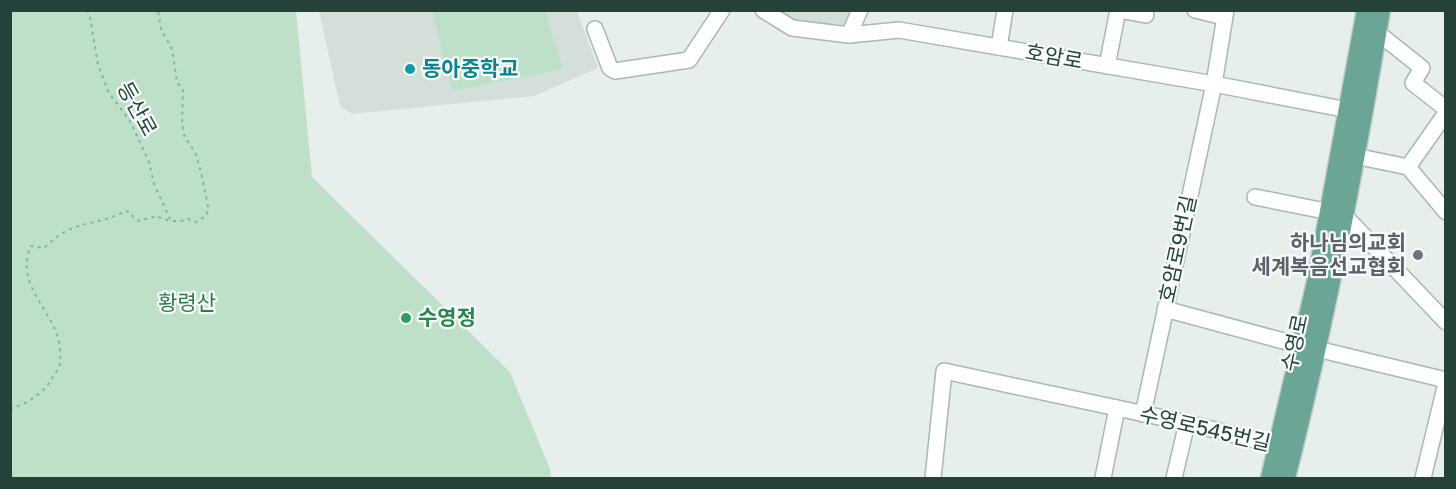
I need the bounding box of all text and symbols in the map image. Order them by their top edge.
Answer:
street label: 호암로 [1023,38,1085,74]
place label: 동아중학교 [422,55,519,81]
marker: 동아중학교 [403,62,417,76]
street label: 등산로 [112,77,163,140]
street label: 호암로9번길 [1153,193,1201,305]
place label: 하나님의교회 세계복음선교협회 [1251,229,1406,279]
marker: 하나님의교회 세계복음선교협회 [1411,248,1425,262]
park label: 황령산 [158,289,216,315]
place label: 수영정 [418,304,476,330]
marker: 수영정 [399,311,413,325]
street label: 수영로 [1275,312,1313,374]
street label: 수영로545번길 [1137,400,1273,456]

